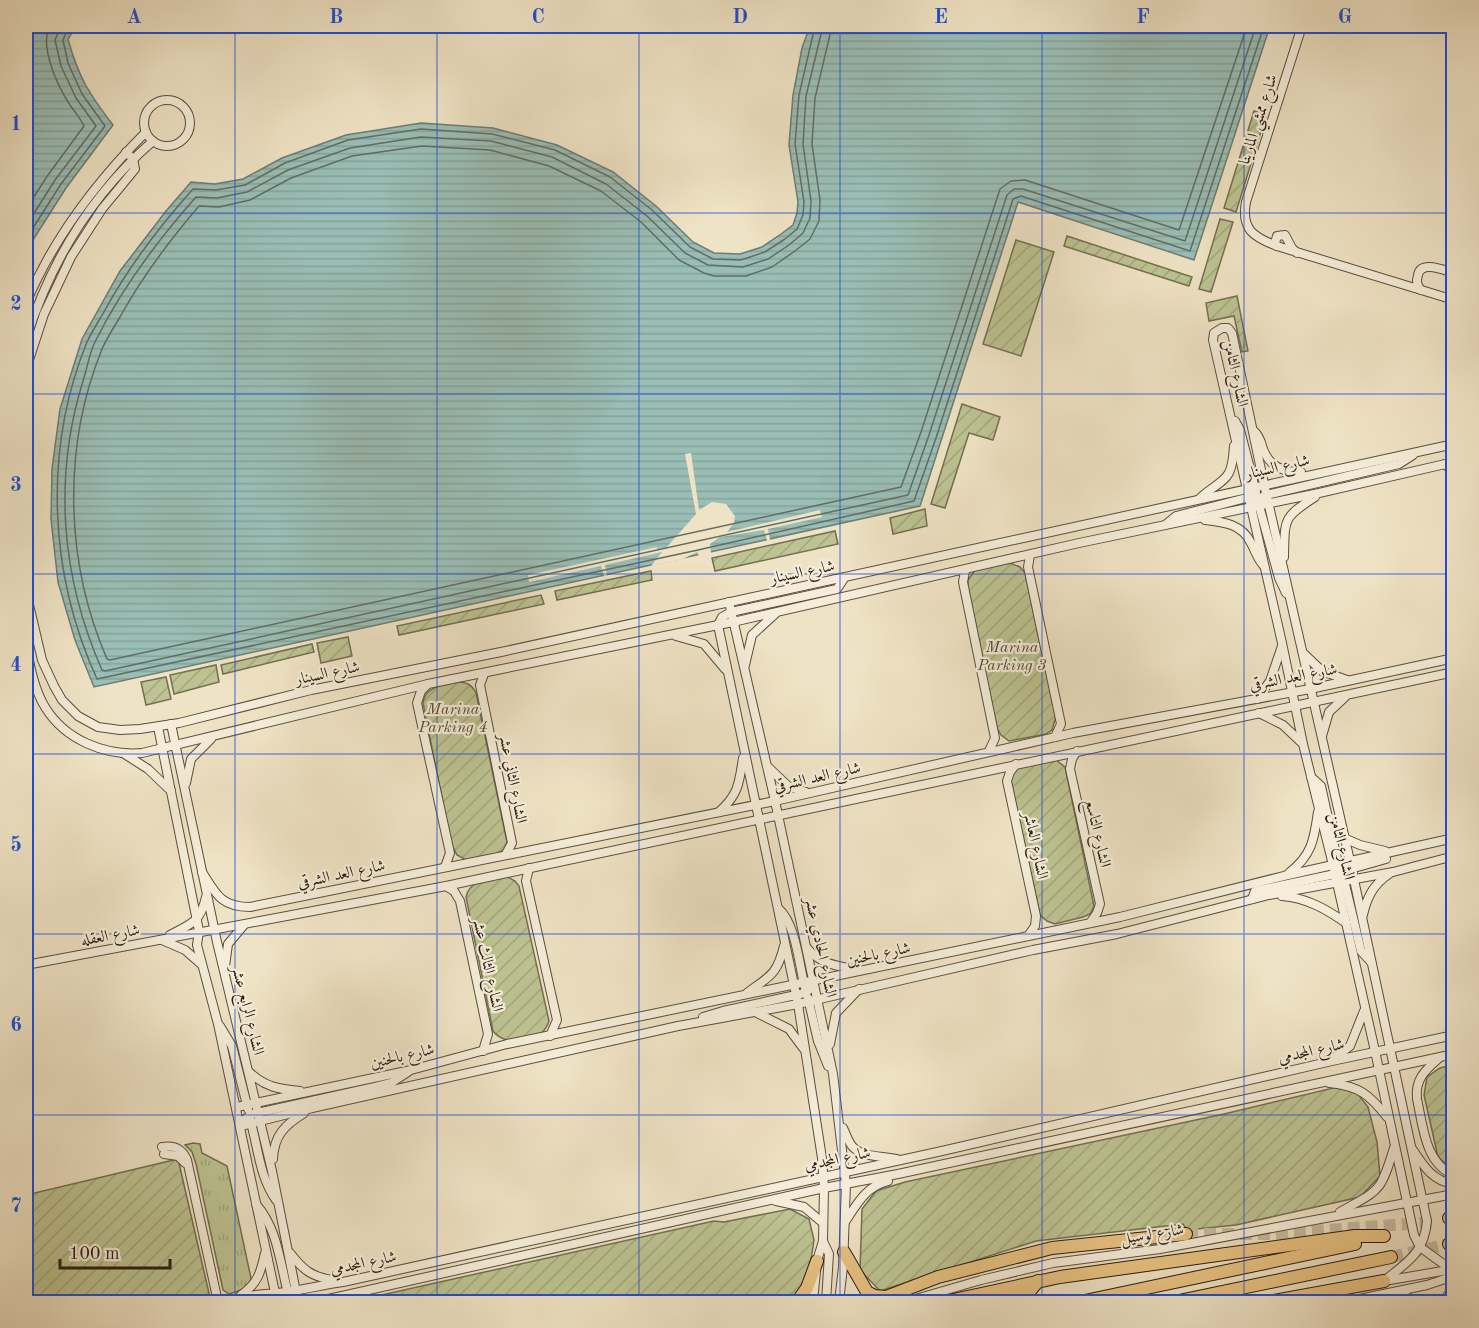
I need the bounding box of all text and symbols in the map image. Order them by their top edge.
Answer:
text: A [126,8,142,28]
text: B [329,8,343,28]
text: C [531,8,545,28]
text: D [732,8,748,28]
text: E [934,8,948,28]
text: F [1136,8,1150,28]
text: G [1338,8,1352,28]
street label: شارع ممشي المارينا [1237,73,1287,168]
text: 1 [10,115,22,135]
text: 2 [10,295,22,315]
street label: الشارع الثامن [1216,338,1250,409]
street label: شارع السينار [1242,453,1312,487]
text: 3 [10,476,22,496]
street label: شارع السينار [767,558,837,592]
park label: Marina Parking 3 [977,640,1047,674]
text: 4 [10,656,22,676]
street label: شارع السينار [292,659,362,693]
street label: شارع العد الشرقي [1248,661,1339,698]
park label: Marina Parking 4 [418,702,488,736]
street label: الشارع الثاني عشر [491,730,529,825]
street label: شارع العد الشرقي [772,759,864,800]
street label: الشارع التاسع [1076,798,1113,870]
street label: الشارع العاشر [1016,808,1050,882]
street label: الشارع الثامن [1322,811,1357,882]
text: 5 [10,835,22,856]
street label: شارع العد الشرقي [296,857,387,896]
street label: الشارع الحادي عشر [797,894,838,1000]
street label: الشارع الثالث عشر [465,914,505,1014]
street label: شارع العقله [79,922,142,953]
street label: شارع بالحنين [845,940,913,973]
street label: الشارع الرابع عشر [222,962,267,1058]
text: 6 [10,1016,22,1036]
street label: شارع المجدمي [1277,1036,1347,1071]
street label: شارع بالحنين [369,1042,437,1076]
street label: شارع المجدمي [803,1144,873,1179]
text: 7 [10,1197,22,1217]
street label: شارع لوسيل [1120,1222,1186,1252]
scale bar [60,1232,170,1270]
text: 100 m [69,1245,120,1263]
street label: شارع المجدمي [329,1248,399,1283]

